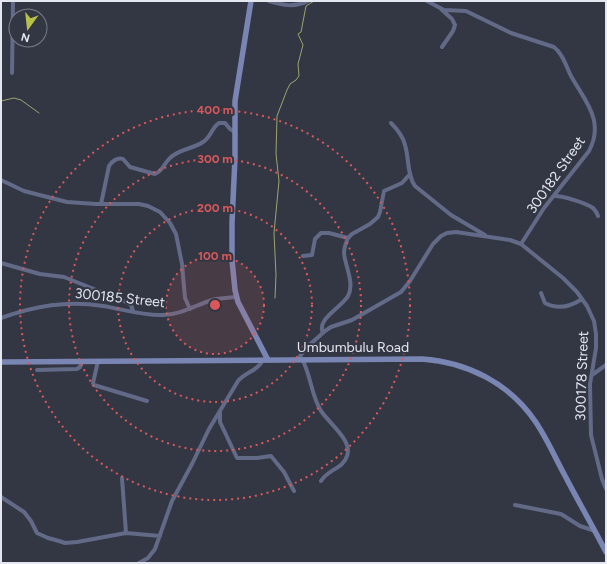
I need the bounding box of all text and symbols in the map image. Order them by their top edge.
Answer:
north arrow [8,8,48,48]
text: N [20,30,31,45]
text: 400 m [197,103,233,117]
street label: 300182 Street [523,133,589,217]
text: 300 m [197,152,233,166]
text: 200 m [197,201,233,215]
text: 100 m [198,249,232,263]
street label: 300185 Street [74,285,166,311]
centre of rings [208,298,222,312]
street label: 300178 Street [572,331,592,421]
street label: Umbumbulu Road [297,339,409,356]

